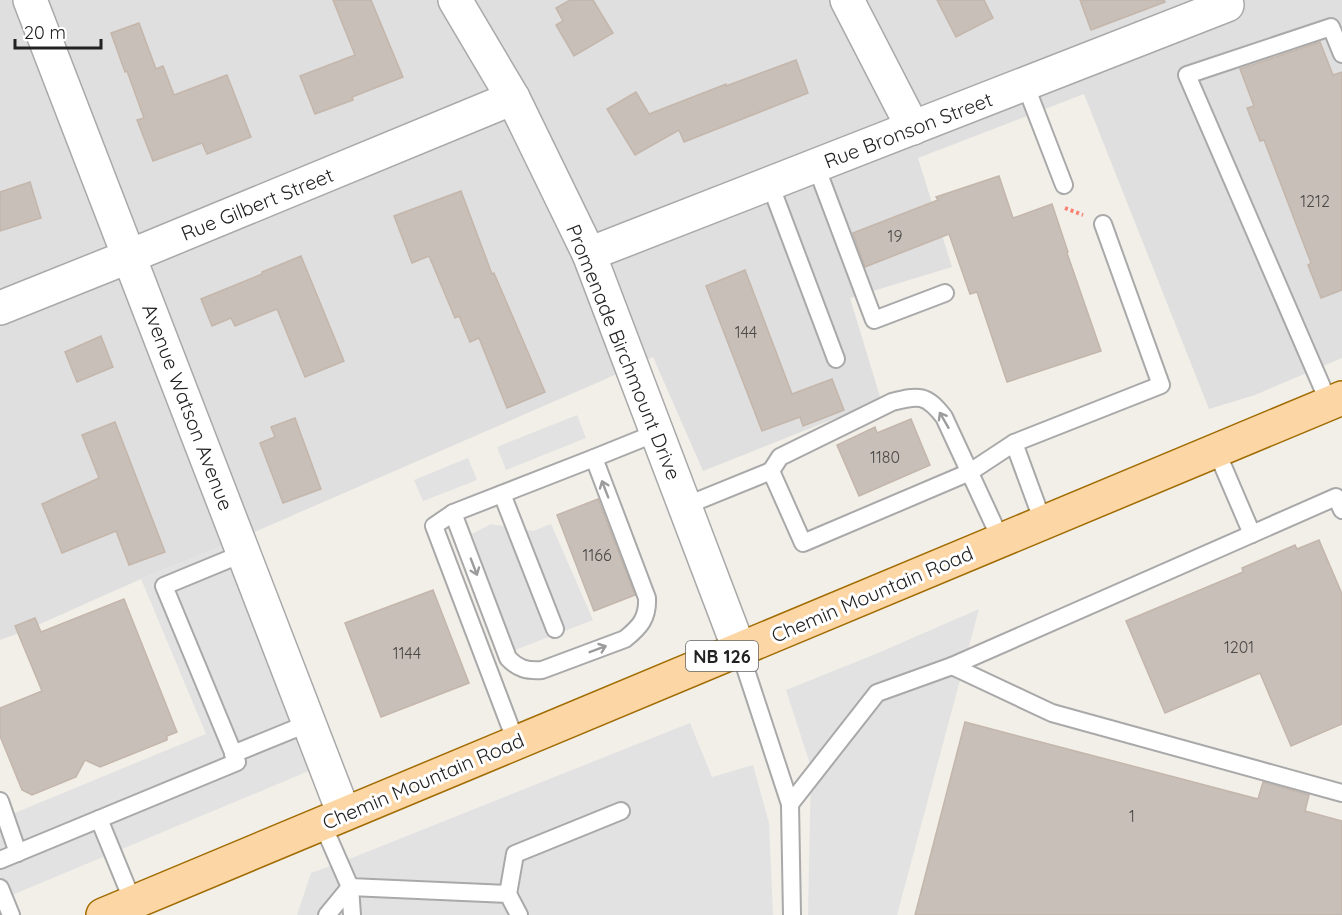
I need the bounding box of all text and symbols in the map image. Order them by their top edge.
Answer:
scale bar [15,12,100,50]
text: 20 m [24,21,66,44]
street label: Rue Bronson Street [820,86,996,174]
street label: Rue Gilbert Street [177,162,337,246]
house number: 1212 [1300,191,1330,211]
street label: Promenade Birchmount Drive [561,221,687,483]
house number: 19 [888,226,902,246]
street label: Avenue Watson Avenue [137,300,239,514]
house number: 144 [735,322,757,342]
one-way arrow [938,412,950,429]
house number: 1180 [870,447,900,467]
one-way arrow [599,480,610,499]
street label: Chemin Mountain Road [767,540,977,648]
house number: 1166 [582,545,612,565]
one-way arrow [469,557,480,576]
house number: 1201 [1224,637,1254,657]
road number: NB 126 [686,641,758,671]
house number: 1144 [393,643,421,663]
one-way arrow [588,643,607,654]
street label: Chemin Mountain Road [318,727,528,835]
house number: 1 [1129,806,1135,826]

